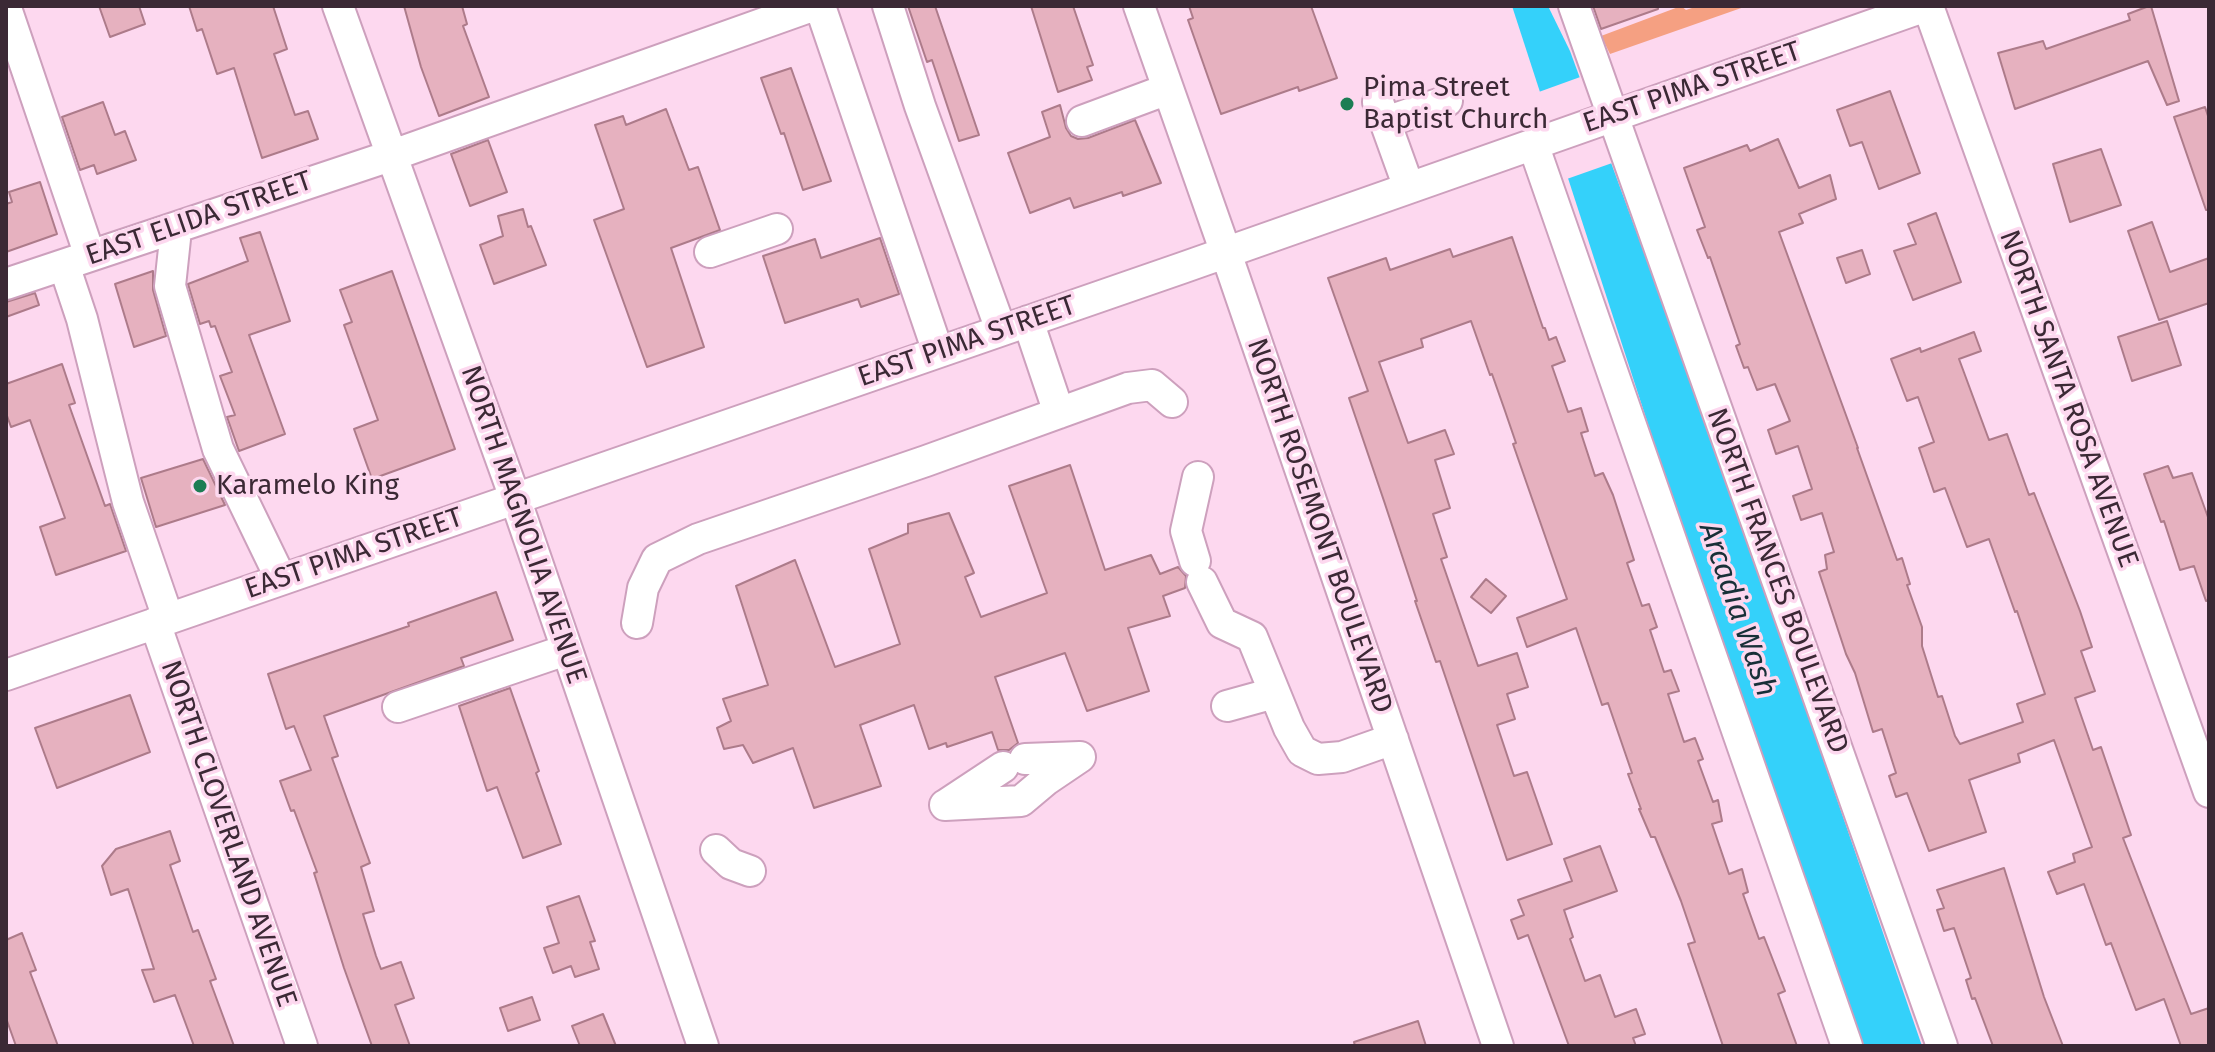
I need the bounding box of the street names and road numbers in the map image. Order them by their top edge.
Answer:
street label: EAST PIMA STREET [1579,35,1805,141]
street label: EAST ELIDA STREET [82,165,316,273]
street label: NORTH SANTA ROSA AVENUE [1991,226,2145,572]
street label: EAST PIMA STREET [854,289,1080,395]
street label: NORTH ROSEMONT BOULEVARD [1239,334,1399,718]
street label: NORTH MAGNOLIA AVENUE [453,362,593,688]
street label: NORTH FRANCES BOULEVARD [1699,404,1855,758]
street label: EAST PIMA STREET [241,501,467,607]
street label: NORTH CLOVERLAND AVENUE [153,656,303,1012]

